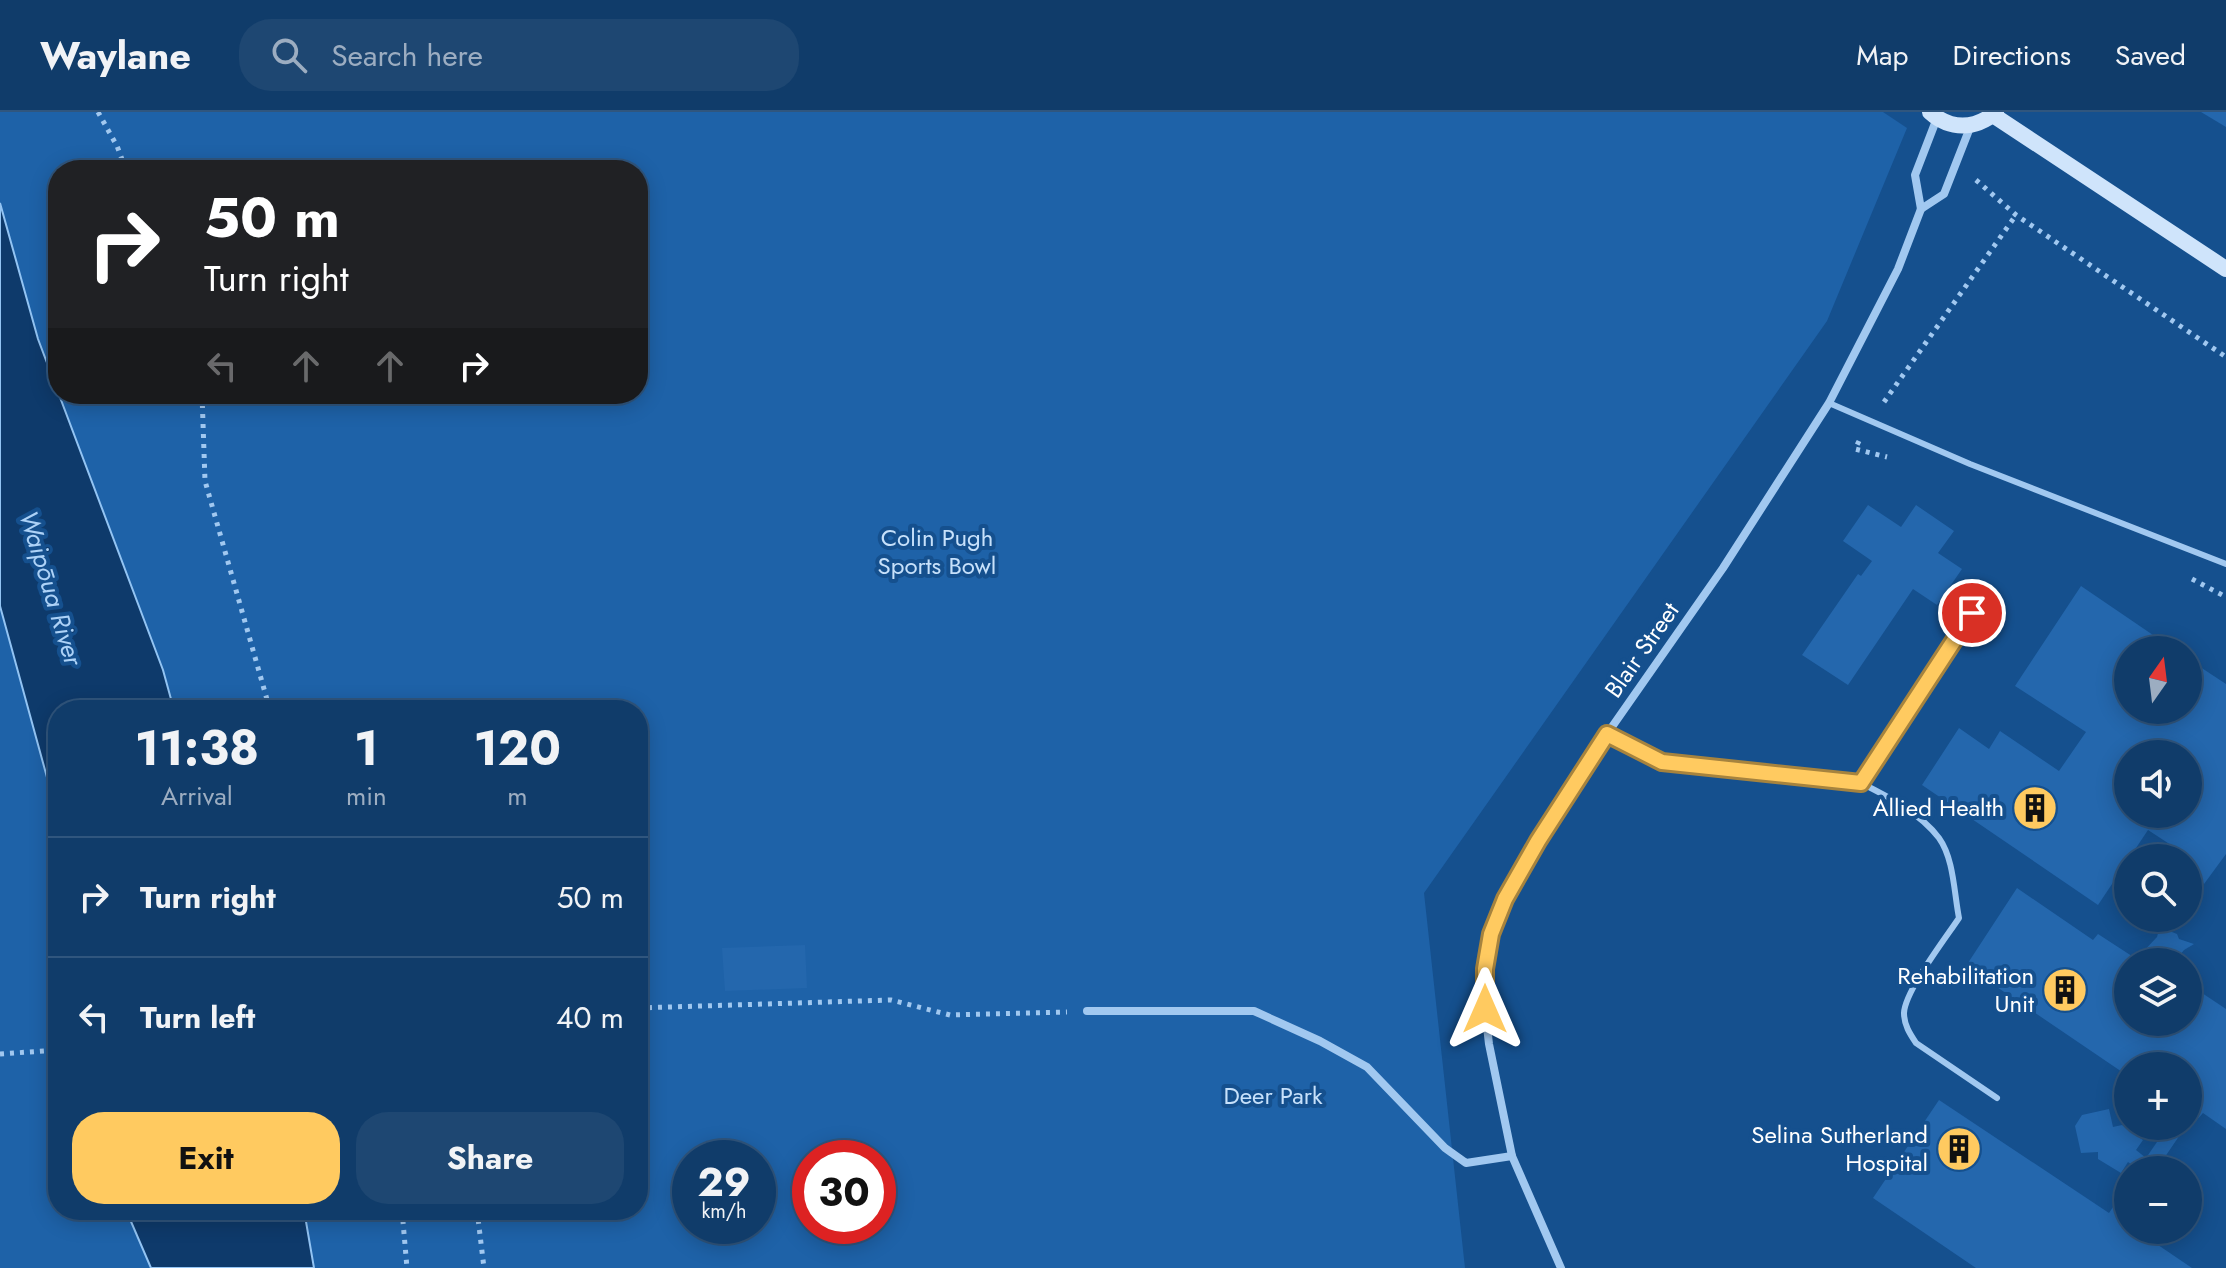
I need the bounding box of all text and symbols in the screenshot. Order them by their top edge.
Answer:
search box [239,19,799,91]
text: Waylane [40,28,191,83]
icon: search [267,33,311,77]
text: Search here [331,34,483,77]
text: Map [1856,35,1908,76]
text: Directions [1952,35,2071,76]
text: Saved [2115,35,2186,76]
text: 50 m [204,177,340,258]
icon: right [72,192,176,296]
text: Turn right [204,252,349,304]
icon: left [200,344,244,388]
icon: ahead [284,344,328,388]
icon: ahead [368,344,412,388]
icon: right [452,344,496,388]
water label: Waipōua River [9,506,93,671]
park label: Colin Pugh Sports Bowl [878,520,996,583]
pin [1938,579,2006,647]
icon: arrive [1950,591,1994,635]
street label: Blair Street [1596,595,1687,705]
north arrow [2114,636,2202,724]
map controls [2114,636,2202,1244]
text: 11:38 [135,714,259,783]
text: 1 [354,714,378,783]
text: 120 [473,714,561,783]
button: sound [2114,740,2202,828]
text: Arrival [161,777,233,815]
text: min [346,777,387,815]
text: m [507,777,527,815]
building icon: Allied Health [2011,784,2059,832]
place label: Allied Health [1873,790,2004,825]
button: search [2114,844,2202,932]
icon: right [72,875,116,919]
text: Turn right [140,876,276,919]
text: 50 m [557,876,624,919]
button: layers [2114,948,2202,1036]
place label: Rehabilitation Unit [1897,958,2034,1021]
building icon: Rehabilitation Unit [2041,966,2089,1014]
position arrow [1443,967,1527,1051]
icon: left [72,995,116,1039]
text: Turn left [140,996,255,1039]
text: 40 m [556,996,624,1039]
button: + [2114,1052,2202,1140]
park label: Deer Park [1223,1078,1323,1113]
button: Exit [72,1112,340,1204]
button: Share [356,1112,624,1204]
place label: Selina Sutherland Hospital [1751,1117,1928,1180]
building icon: Selina Sutherland Hospital [1935,1125,1983,1173]
speed limit sign: 30 [792,1140,896,1244]
text: 29 [698,1153,751,1211]
button: − [2114,1156,2202,1244]
text: km/h [701,1197,747,1226]

